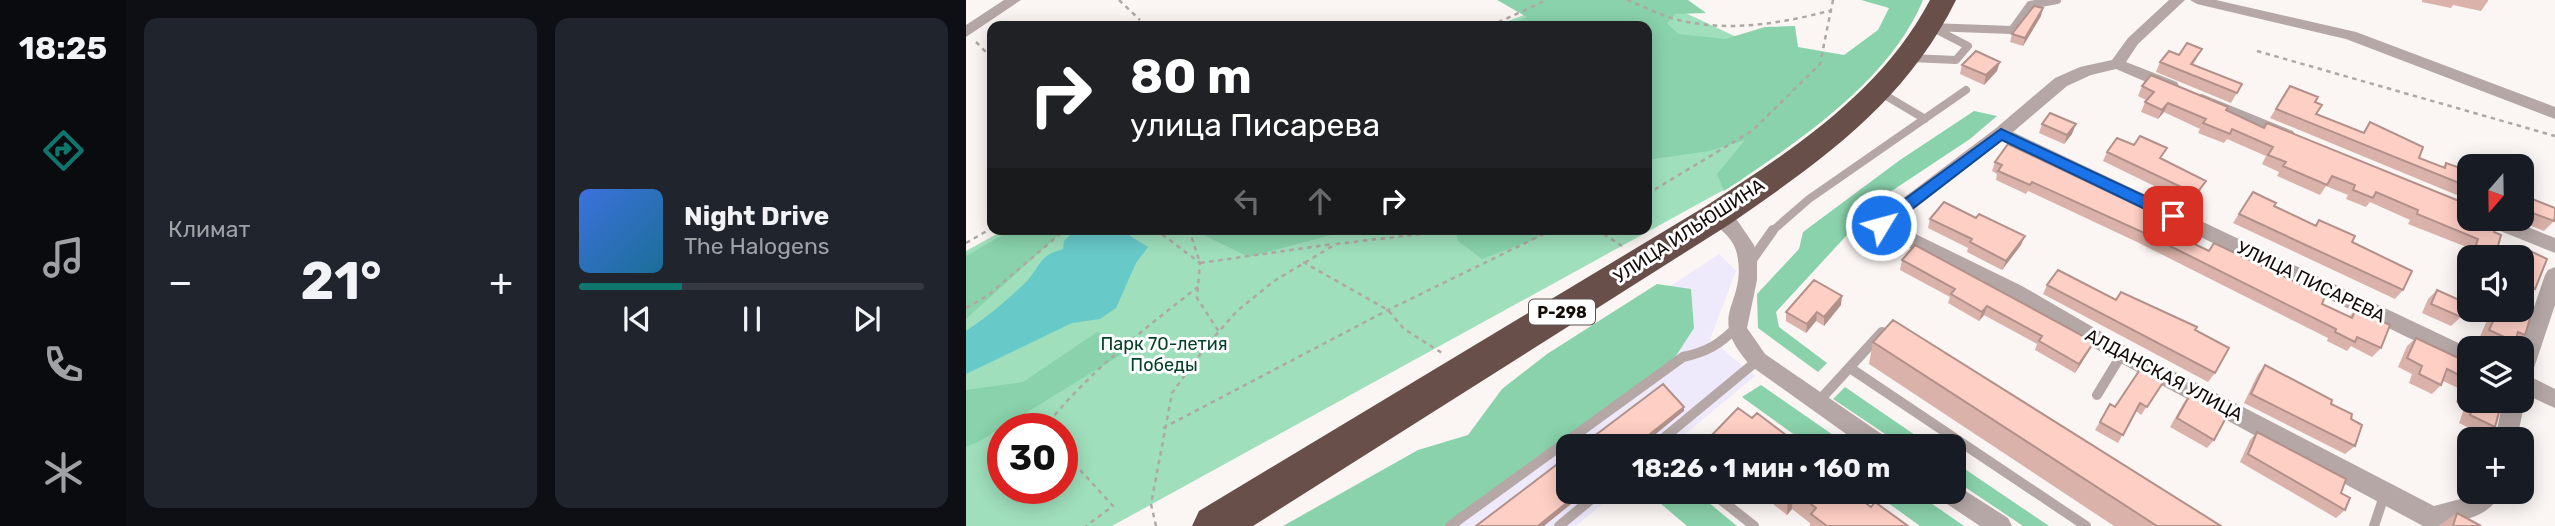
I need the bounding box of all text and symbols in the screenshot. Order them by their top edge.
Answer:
text: 18:25 [19,29,107,67]
text: 80 m [1130,47,1252,105]
icon: right [1015,49,1106,140]
text: улица Писарева [1130,106,1380,144]
icon: directions [39,126,88,175]
north arrow [2457,154,2534,231]
map controls [2457,154,2534,504]
street label: УЛИЦА ИЛЬЮШИНА [1609,174,1769,288]
icon: left [1228,182,1266,220]
icon: ahead [1301,182,1339,220]
icon: right [1374,182,1412,220]
pin [2143,186,2203,246]
position arrow [1844,188,1918,262]
icon: arrive [2154,197,2192,235]
text: Night Drive [684,201,829,232]
text: Климат [168,215,250,243]
text: The Halogens [684,232,830,260]
icon: music [39,233,88,282]
street label: УЛИЦА ПИСАРЕВА [2233,236,2389,328]
button: sound [2457,245,2534,322]
text: 21° [301,250,382,312]
text: − [168,259,193,305]
text: + [489,259,513,305]
icon: previous [618,300,656,338]
icon: pause [733,300,771,338]
icon: next [848,300,886,338]
road number: Р-298 [1529,300,1595,324]
street label: АЛДАНСКАЯ УЛИЦА [2081,324,2247,426]
park label: Парк 70-летия Победы [1100,333,1228,376]
button: layers [2457,336,2534,413]
icon: phone [39,340,88,389]
speed limit sign: 30 [987,413,1078,504]
button: + [2457,427,2534,504]
icon: climate [39,448,88,497]
text: 18:26 · 1 мин · 160 m [1632,453,1890,484]

